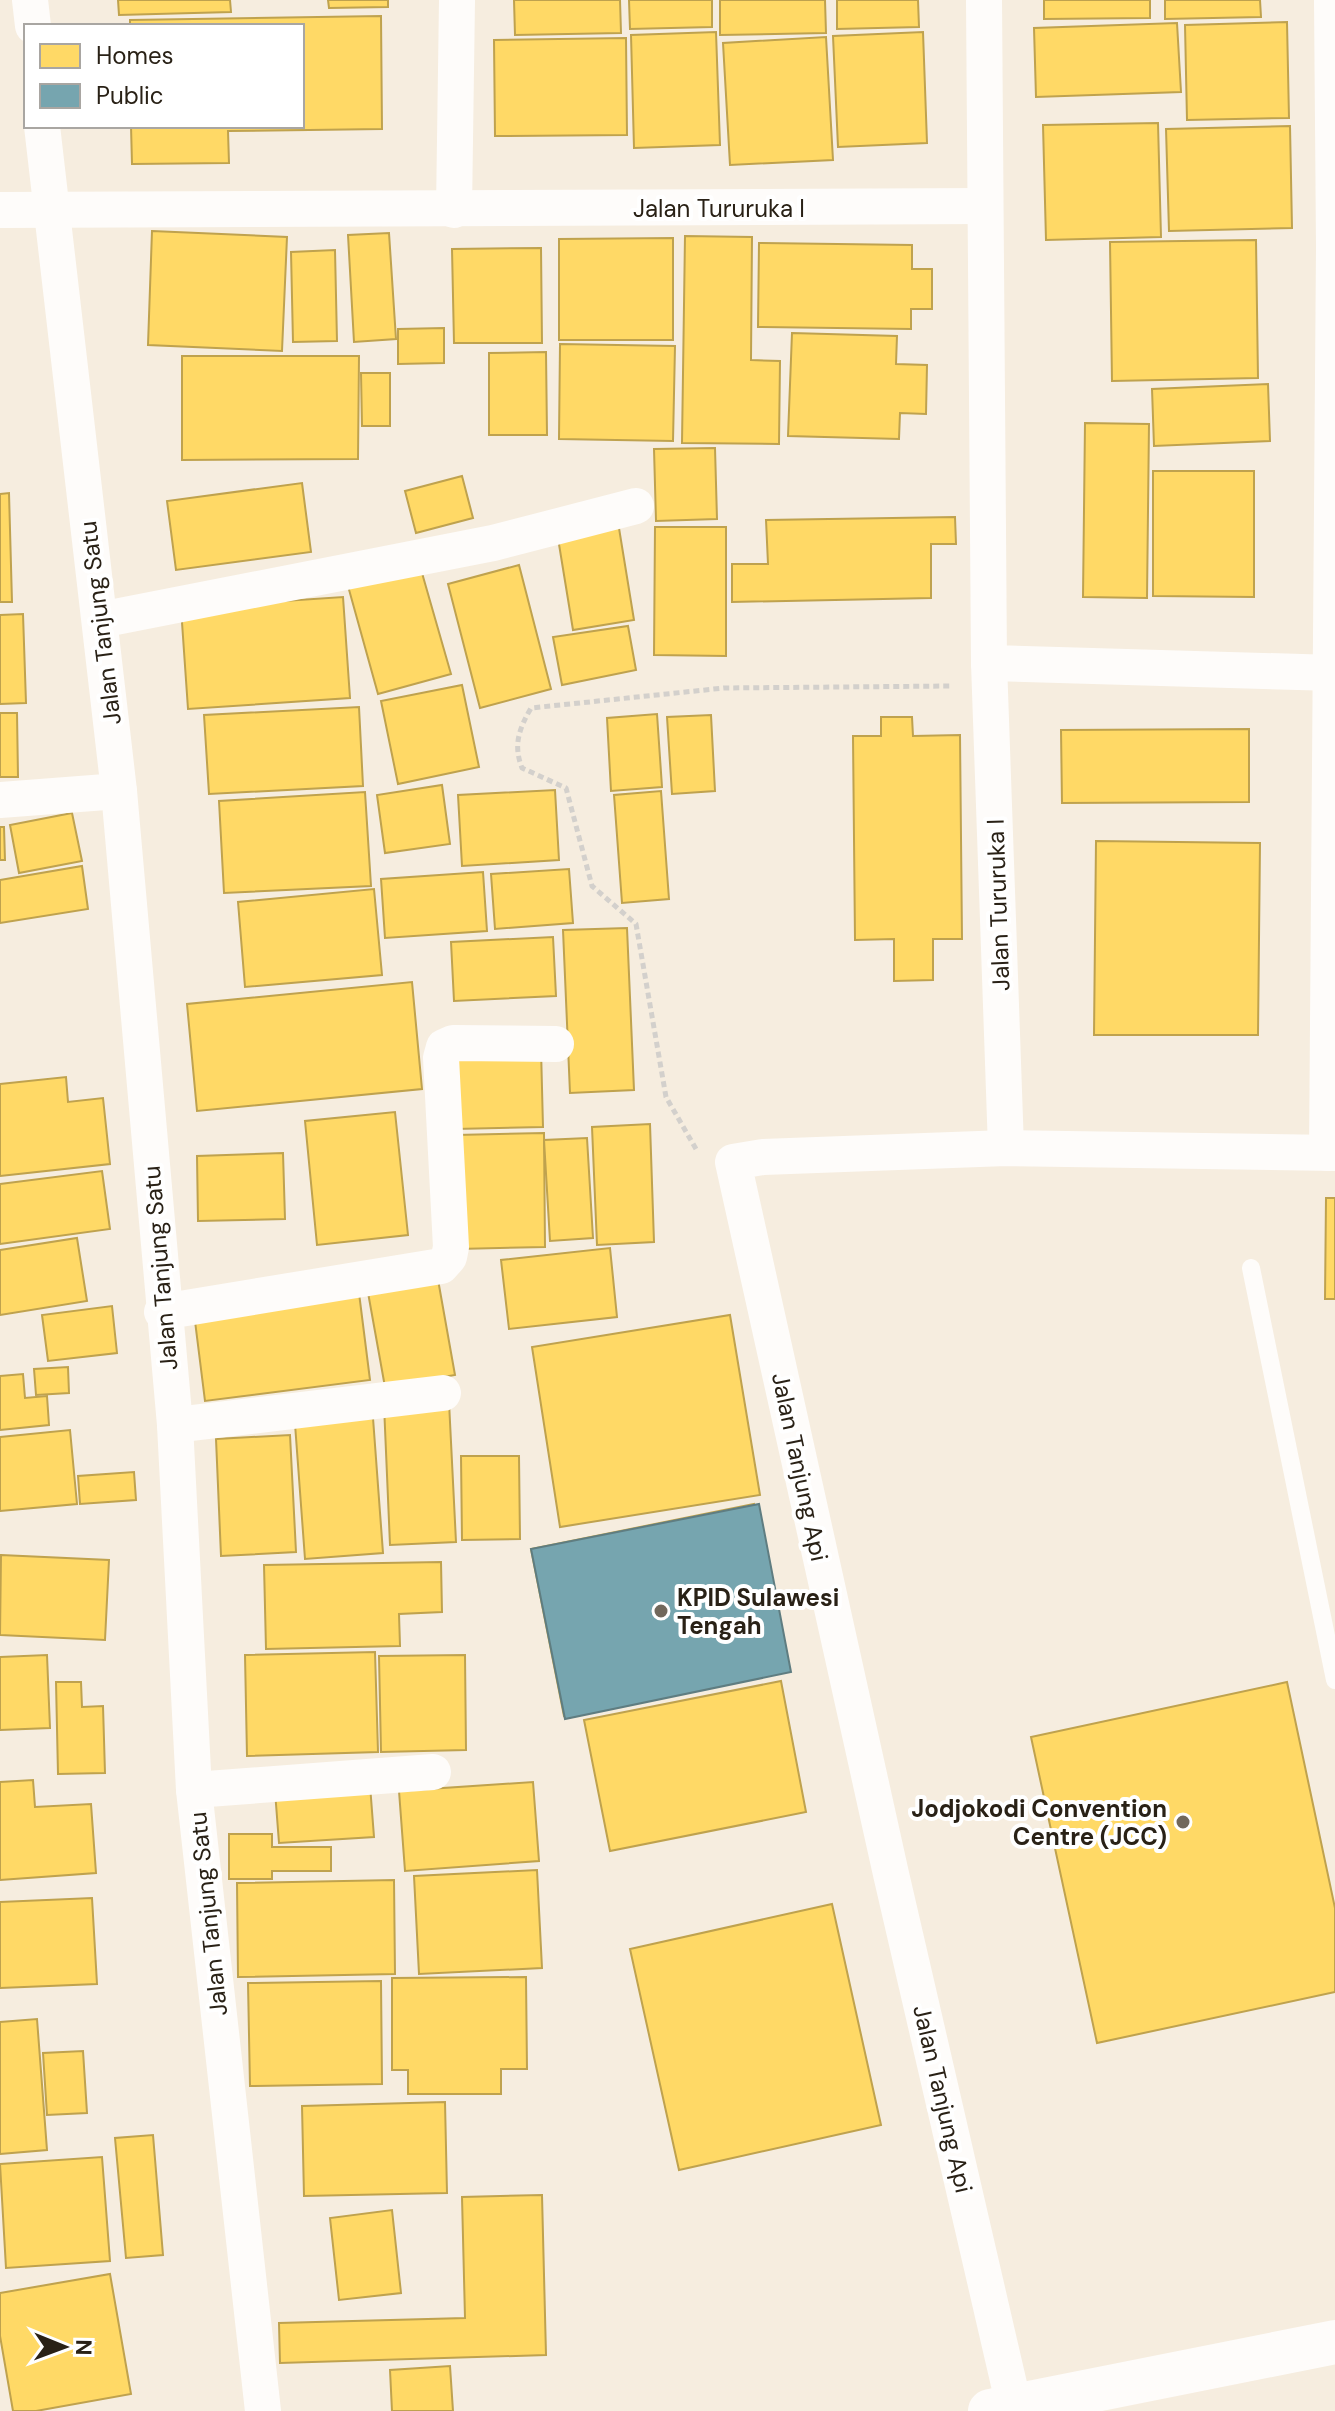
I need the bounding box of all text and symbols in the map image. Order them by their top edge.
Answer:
legend [24,24,304,128]
text: Homes [96,40,174,71]
text: Public [96,80,164,111]
street label: Jalan Tururuka I [633,193,805,224]
street label: Jalan Tanjung Satu [72,519,128,727]
street label: Jalan Tururuka I [980,819,1016,991]
street label: Jalan Tanjung Satu [136,1164,184,1372]
street label: Jalan Tanjung Api [765,1370,835,1564]
place label: KPID Sulawesi Tengah [677,1582,839,1641]
marker: KPID Sulawesi Tengah [652,1602,670,1620]
place label: Jodjokodi Convention Centre (JCC) [911,1793,1167,1852]
street label: Jalan Tanjung Satu [182,1810,234,2018]
marker: Jodjokodi Convention Centre (JCC) [1174,1813,1192,1831]
street label: Jalan Tanjung Api [906,2002,980,2196]
north arrow [24,2307,104,2387]
text: N [69,2339,98,2356]

